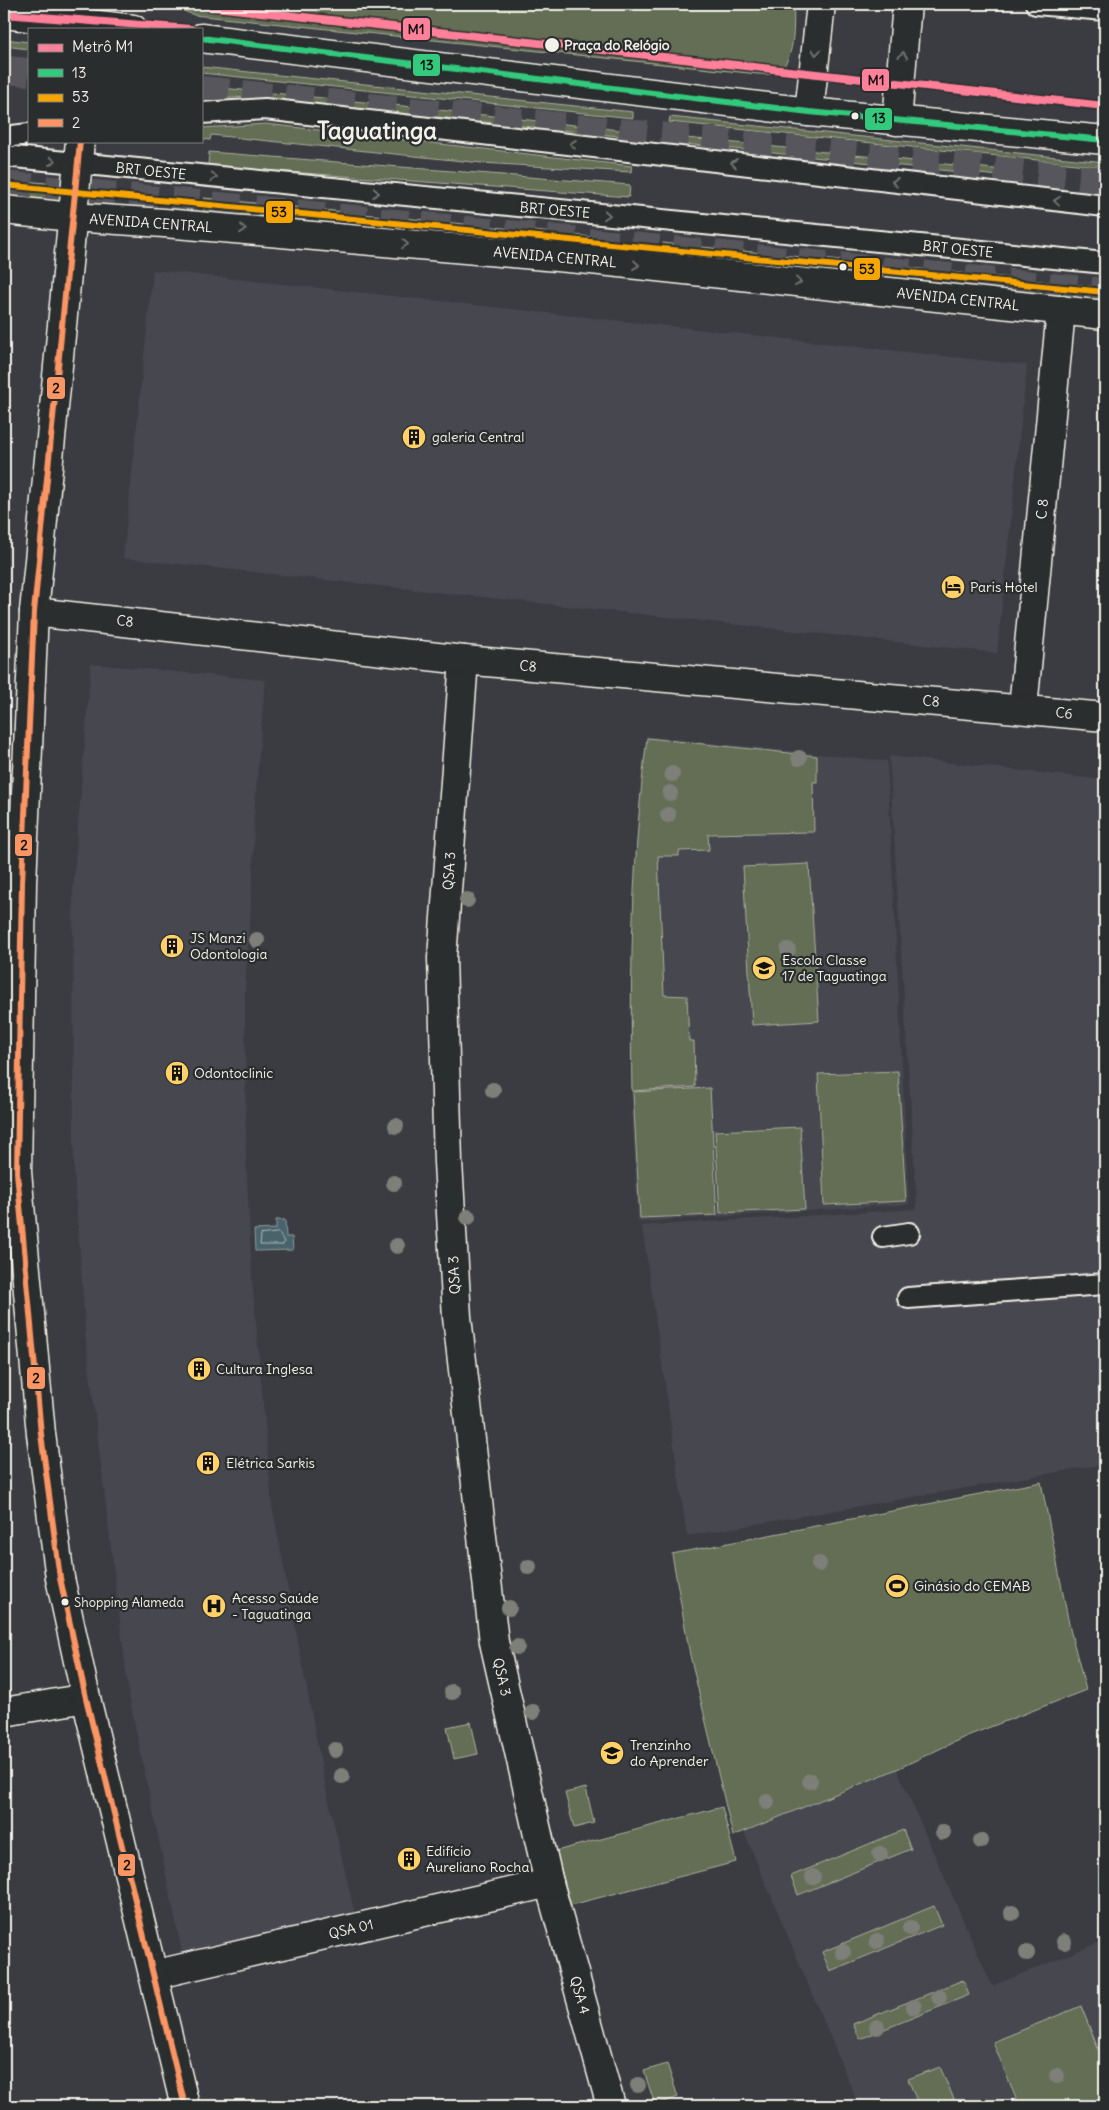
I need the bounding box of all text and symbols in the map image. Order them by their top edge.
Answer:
line badge: M1 [402,17,431,41]
text: M1 [408,20,424,38]
legend [28,28,202,142]
marker: Praça do Relógio [543,36,561,54]
place label: Praça do Relógio [564,36,670,54]
text: Metrô M1 [72,37,133,56]
one-way arrow [811,49,822,57]
one-way arrow [897,51,908,59]
line badge: 13 [412,53,441,77]
text: 13 [420,56,434,74]
text: 13 [72,63,86,82]
line badge: M1 [861,68,890,92]
text: M1 [868,71,884,89]
text: 53 [72,87,89,106]
line badge: 13 [864,107,893,131]
text: 13 [872,109,886,127]
unlabelled marker [850,111,860,121]
text: 2 [72,113,80,132]
district label: Taguatinga [317,115,437,145]
one-way arrow [568,139,576,150]
one-way arrow [49,155,57,166]
street label: BRT OESTE [115,158,187,184]
one-way arrow [730,158,738,169]
one-way arrow [210,171,218,182]
one-way arrow [891,177,899,188]
one-way arrow [372,187,380,198]
one-way arrow [1052,196,1060,207]
street label: BRT OESTE [519,198,591,222]
line badge: 53 [265,200,294,224]
text: 53 [271,203,287,221]
one-way arrow [603,209,611,220]
street label: AVENIDA CENTRAL [89,210,214,236]
one-way arrow [239,224,247,235]
street label: BRT OESTE [922,236,994,262]
one-way arrow [401,238,409,249]
street label: AVENIDA CENTRAL [493,243,618,271]
line badge: 53 [853,257,881,281]
one-way arrow [633,259,641,270]
text: 53 [859,260,875,278]
unlabelled marker [838,262,848,272]
one-way arrow [794,276,802,287]
street label: AVENIDA CENTRAL [896,284,1021,314]
line badge: 2 [46,376,66,400]
text: 2 [52,379,60,397]
building icon: galeria Central [401,424,427,450]
place label: galeria Central [432,428,524,446]
street label: C 8 [1032,498,1052,520]
hotel icon: Paris Hotel [940,574,966,600]
place label: Paris Hotel [970,578,1038,596]
street label: C8 [115,611,135,631]
street label: C8 [519,656,537,676]
street label: C8 [922,691,940,711]
street label: C6 [1054,703,1074,723]
line badge: 2 [14,833,33,857]
text: 2 [20,836,28,854]
street label: QSA 3 [439,851,459,891]
place label: JS Manzi Odontologia [190,929,267,963]
building icon: JS Manzi Odontologia [159,933,185,959]
place label: Escola Classe 17 de Taguatinga [782,951,887,985]
school or university icon: Escola Classe 17 de Taguatinga [751,955,777,981]
building icon: Odontoclinic [164,1060,190,1086]
place label: Odontoclinic [194,1064,273,1082]
street label: QSA 3 [444,1255,464,1295]
building icon: Cultura Inglesa [186,1356,212,1382]
place label: Cultura Inglesa [216,1360,313,1378]
line badge: 2 [26,1366,46,1390]
text: 2 [32,1369,40,1387]
building icon: Elétrica Sarkis [195,1450,221,1476]
place label: Elétrica Sarkis [226,1454,315,1472]
sports icon: Ginásio do CEMAB [884,1573,910,1599]
place label: Ginásio do CEMAB [914,1577,1030,1595]
place label: Acesso Saúde - Taguatinga [232,1589,319,1623]
hospital icon: Acesso Saúde - Taguatinga [201,1593,227,1619]
place label: Shopping Alameda [74,1594,184,1611]
marker: Shopping Alameda [60,1597,70,1607]
street label: QSA 3 [489,1656,515,1698]
place label: Trenzinho do Aprender [630,1736,709,1770]
school or university icon: Trenzinho do Aprender [599,1740,625,1766]
place label: Edifício Aureliano Rocha [426,1842,529,1876]
building icon: Edifício Aureliano Rocha [396,1846,422,1872]
line badge: 2 [117,1853,136,1877]
text: 2 [123,1856,131,1874]
street label: QSA 01 [327,1915,375,1943]
street label: QSA 4 [566,1974,594,2016]

